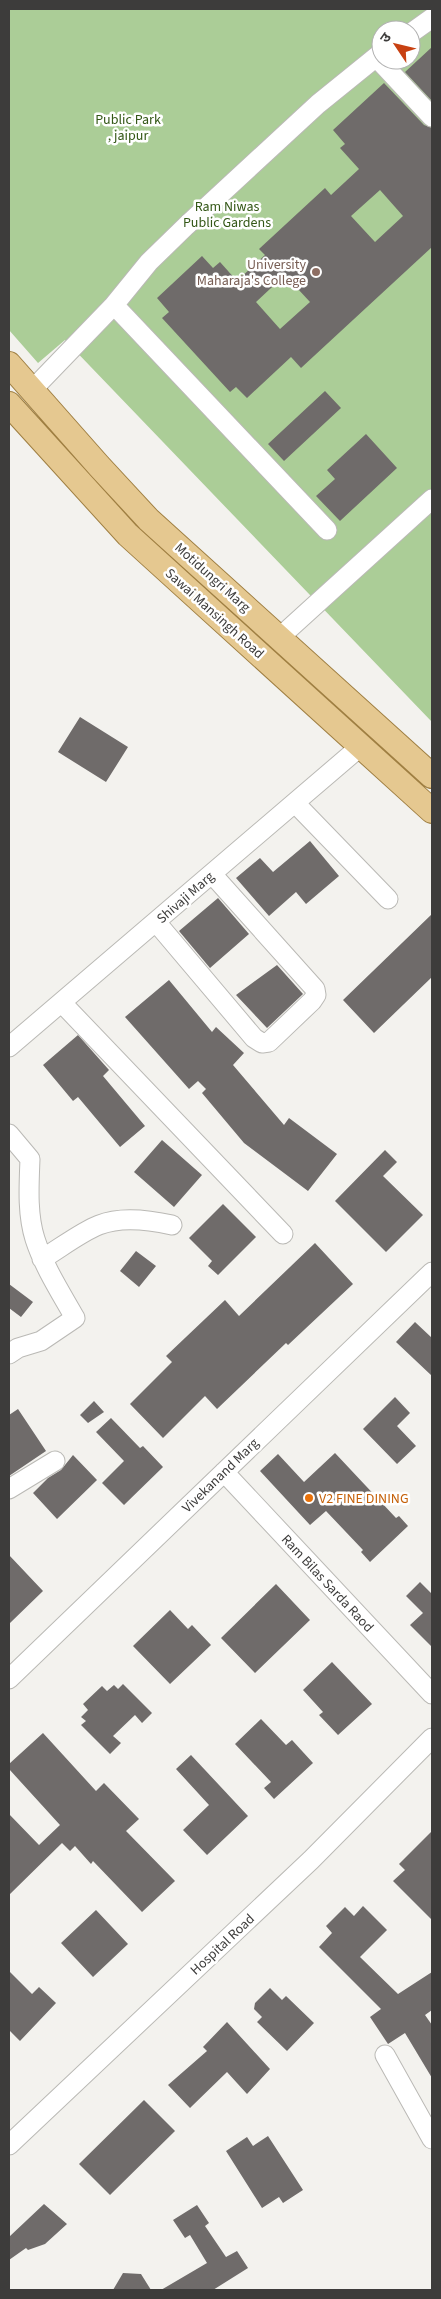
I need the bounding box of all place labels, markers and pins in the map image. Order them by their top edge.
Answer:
place label: University Maharaja's College [197,255,306,291]
marker: University Maharaja's College [310,266,322,278]
place label: V2 FINE DINING [319,1489,409,1509]
marker: V2 FINE DINING [303,1492,315,1504]

